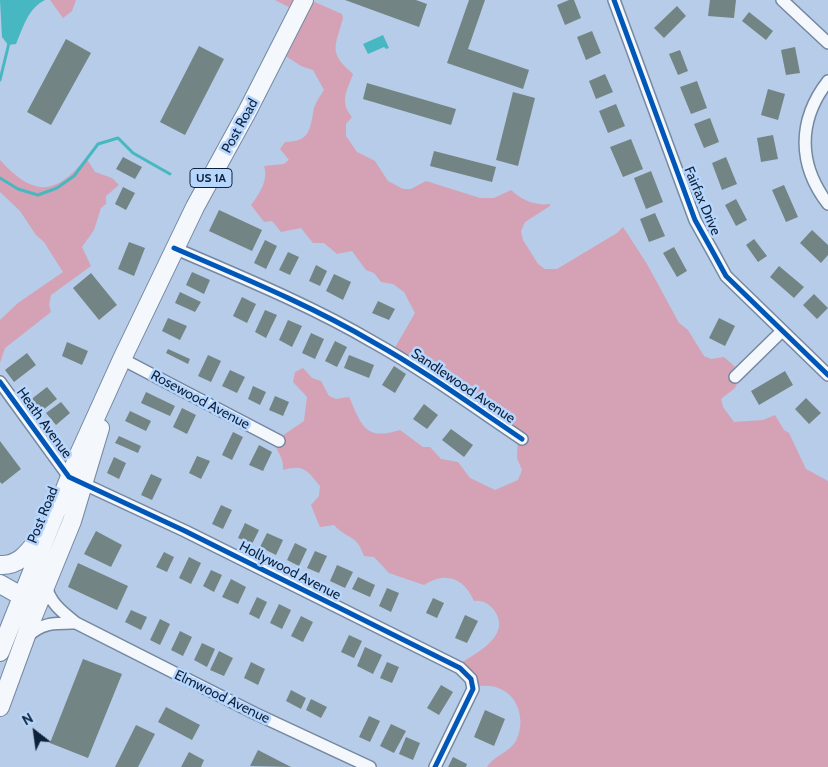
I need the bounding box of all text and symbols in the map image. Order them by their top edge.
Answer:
street label: Post Road [218,96,262,156]
street label: Fairfax Drive [680,164,724,238]
road number: US 1A [190,168,232,188]
street label: Sandlewood Avenue [408,345,518,427]
street label: Rosewood Avenue [148,367,252,433]
street label: Heath Avenue [13,384,75,462]
street label: Post Road [24,484,62,546]
street label: Hollywood Avenue [236,538,344,604]
street label: Elmwood Avenue [172,667,272,727]
north arrow [10,707,60,757]
text: N [19,709,36,729]

